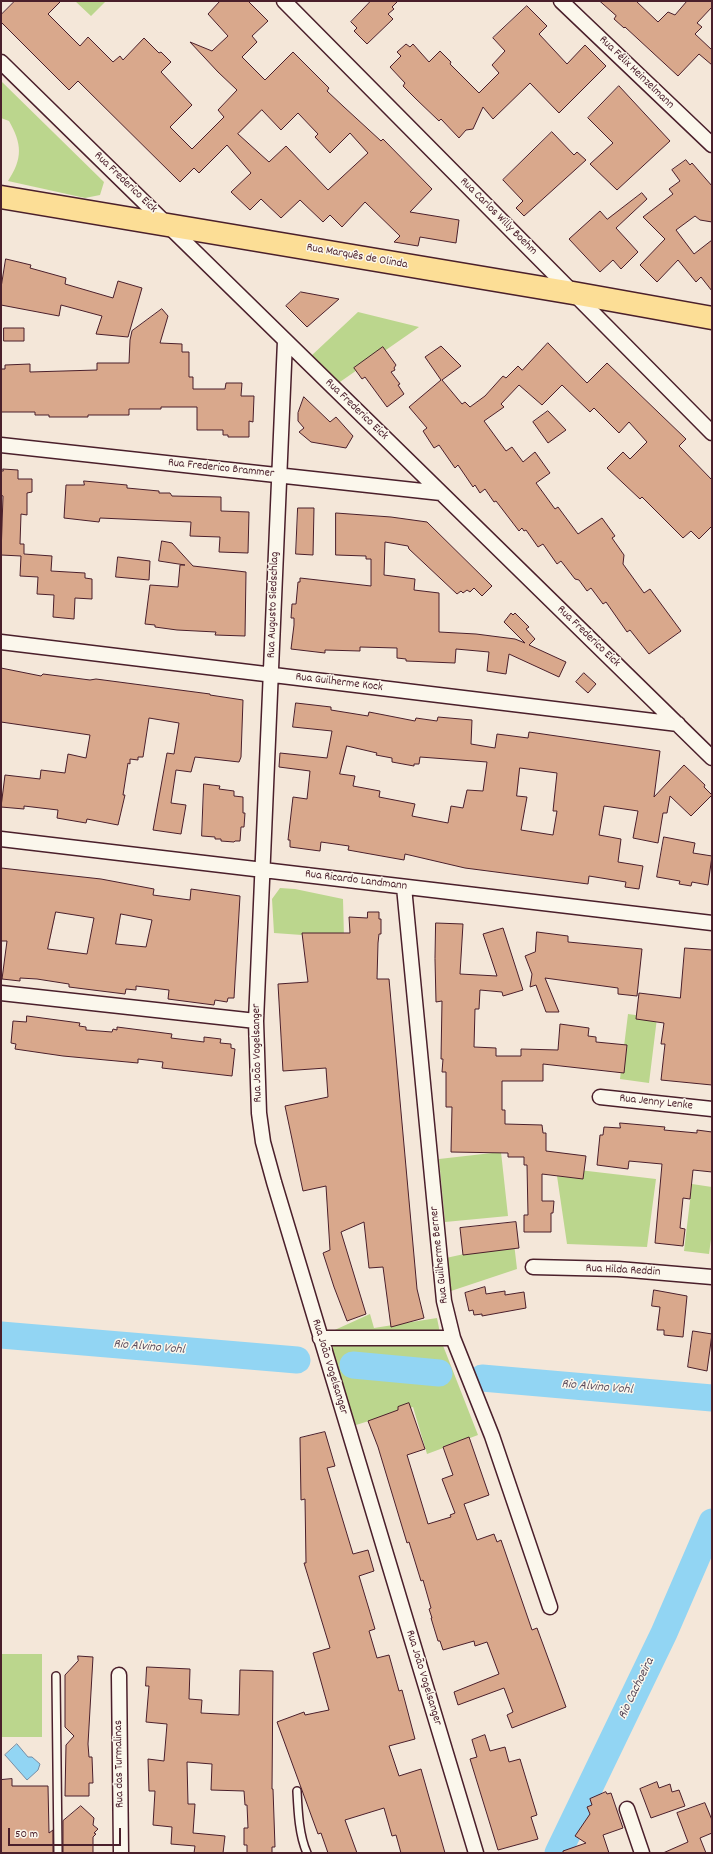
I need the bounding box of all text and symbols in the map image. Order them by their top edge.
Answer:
street label: Rua Félix Heinzelmann [595,33,677,113]
street label: Rua Frederico Eick [90,149,160,217]
street label: Rua Carlos Willy Boehm [456,175,540,259]
street label: Rua Marquês de Olinda [305,241,409,273]
street label: Rua Frederico Eick [321,376,391,444]
street label: Rua Frederico Brammer [167,456,275,482]
street label: Rua Augusto Siedschlag [265,551,283,659]
street label: Rua Frederico Eick [553,603,623,671]
street label: Rua Guilherme Kock [295,671,383,695]
street label: Rua Ricardo Landmann [304,868,408,894]
street label: Rua João Vogelsanger [250,1003,266,1103]
street label: Rua Jenny Lenke [619,1092,693,1114]
street label: Rua Guilherme Berner [428,1206,452,1304]
street label: Rua Hilda Reddin [585,1262,661,1280]
street label: Rua João Vogelsanger [308,1318,350,1416]
water label: Rio Alvino Vohl [113,1337,185,1359]
water label: Rio Alvino Vohl [561,1377,633,1399]
street label: Rua João Vogelsanger [402,1629,444,1727]
water label: Rio Cachoeira [616,1656,658,1722]
street label: Rua das Turmalinas [112,1720,128,1808]
scale bar [10,1820,123,1846]
text: 50 m [15,1826,38,1843]

